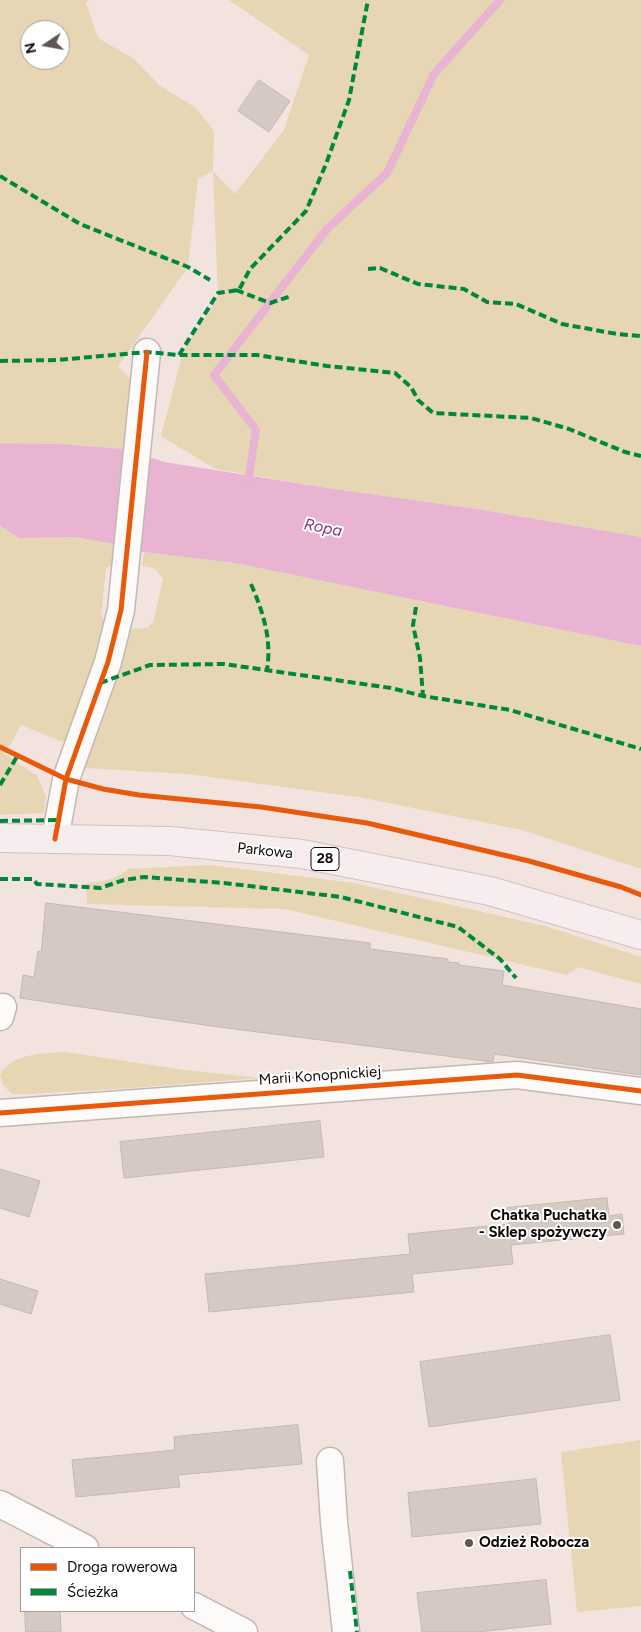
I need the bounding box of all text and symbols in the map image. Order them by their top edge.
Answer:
north arrow [20,20,70,70]
text: N [21,41,40,55]
water label: Ropa [302,515,344,541]
street label: Parkowa [236,839,294,863]
road number: 28 [311,848,339,871]
street label: Marii Konopnickiej [258,1063,382,1089]
place label: Chatka Puchatka - Sklep spożywczy [479,1207,607,1242]
marker: Chatka Puchatka - Sklep spożywczy [611,1219,623,1231]
place label: Odzież Robocza [479,1534,589,1552]
marker: Odzież Robocza [463,1537,475,1549]
legend [20,1547,195,1612]
text: Droga rowerowa [67,1558,177,1576]
text: Ścieżka [67,1583,118,1601]

